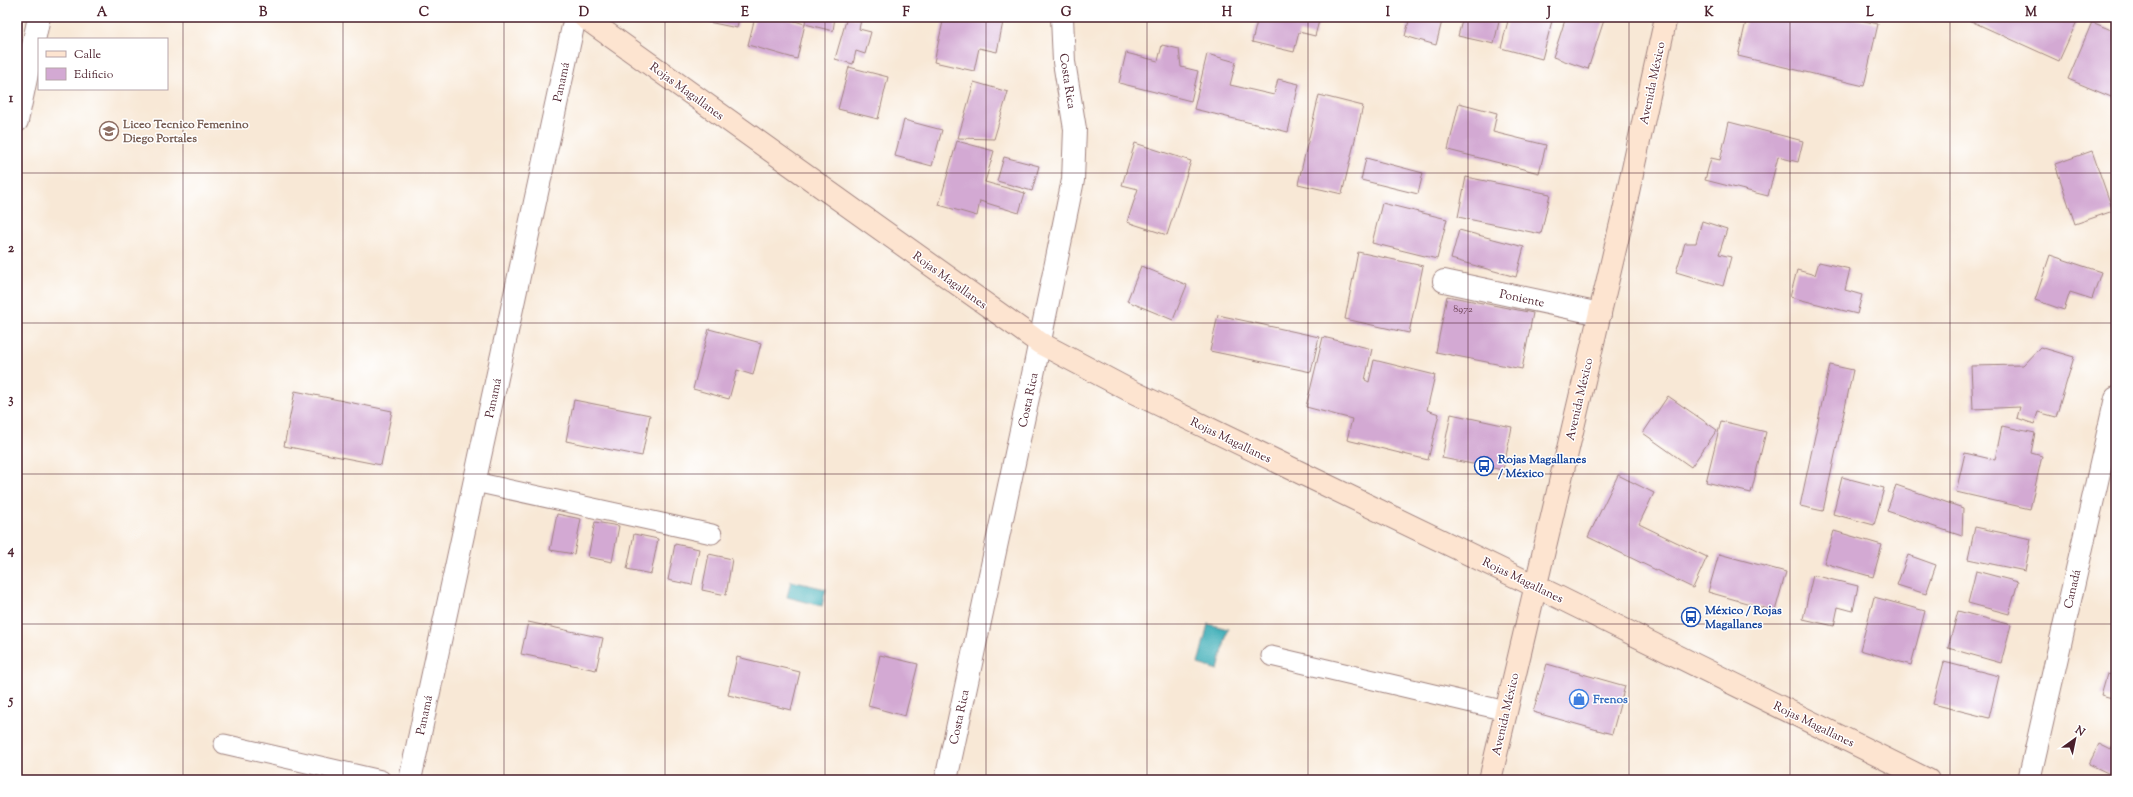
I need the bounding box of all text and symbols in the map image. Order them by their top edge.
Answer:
text: A [97,4,108,22]
text: B [259,4,268,22]
text: C [419,4,429,22]
text: D [579,4,589,22]
text: E [741,4,749,22]
text: F [902,4,910,22]
text: G [1061,4,1072,22]
text: H [1222,4,1233,22]
text: I [1386,4,1391,22]
text: J [1546,4,1551,22]
text: K [1704,4,1714,22]
text: L [1866,4,1874,22]
text: M [2025,4,2037,22]
legend [38,38,168,90]
street label: Avenida México [1635,40,1671,126]
text: Calle [74,46,102,64]
street label: Costa Rica [1054,52,1080,111]
street label: Rojas Magallanes [645,59,728,125]
street label: Panamá [549,60,575,104]
text: Edificio [74,66,114,84]
text: 1 [9,90,14,108]
place label: Liceo Tecnico Femenino Diego Portales [122,116,249,148]
school or university icon: Liceo Tecnico Femenino Diego Portales [98,120,120,142]
text: 2 [8,240,15,258]
street label: Rojas Magallanes [908,248,991,314]
street label: Poniente [1498,285,1546,313]
house number: 8972 [1453,302,1473,317]
street label: Avenida México [1562,356,1598,442]
street label: Costa Rica [1014,371,1044,429]
street label: Panamá [481,376,507,420]
text: 3 [8,391,14,409]
street label: Rojas Magallanes [1187,413,1274,468]
place label: Rojas Magallanes / México [1497,451,1586,483]
bus stop icon: Rojas Magallanes / México [1473,455,1495,477]
text: 4 [7,542,15,560]
street label: Rojas Magallanes [1479,553,1566,608]
street label: Canadá [2060,567,2086,611]
place label: México / Rojas Magallanes [1704,602,1782,634]
bus stop icon: México / Rojas Magallanes [1680,606,1702,628]
street label: Avenida México [1488,671,1524,757]
street label: Costa Rica [945,688,975,746]
shop icon: Frenos [1568,688,1590,710]
place label: Frenos [1592,691,1628,709]
text: 5 [8,692,14,710]
street label: Panamá [412,693,438,737]
street label: Rojas Magallanes [1770,697,1857,752]
north arrow [2055,719,2095,759]
text: N [2071,722,2088,741]

